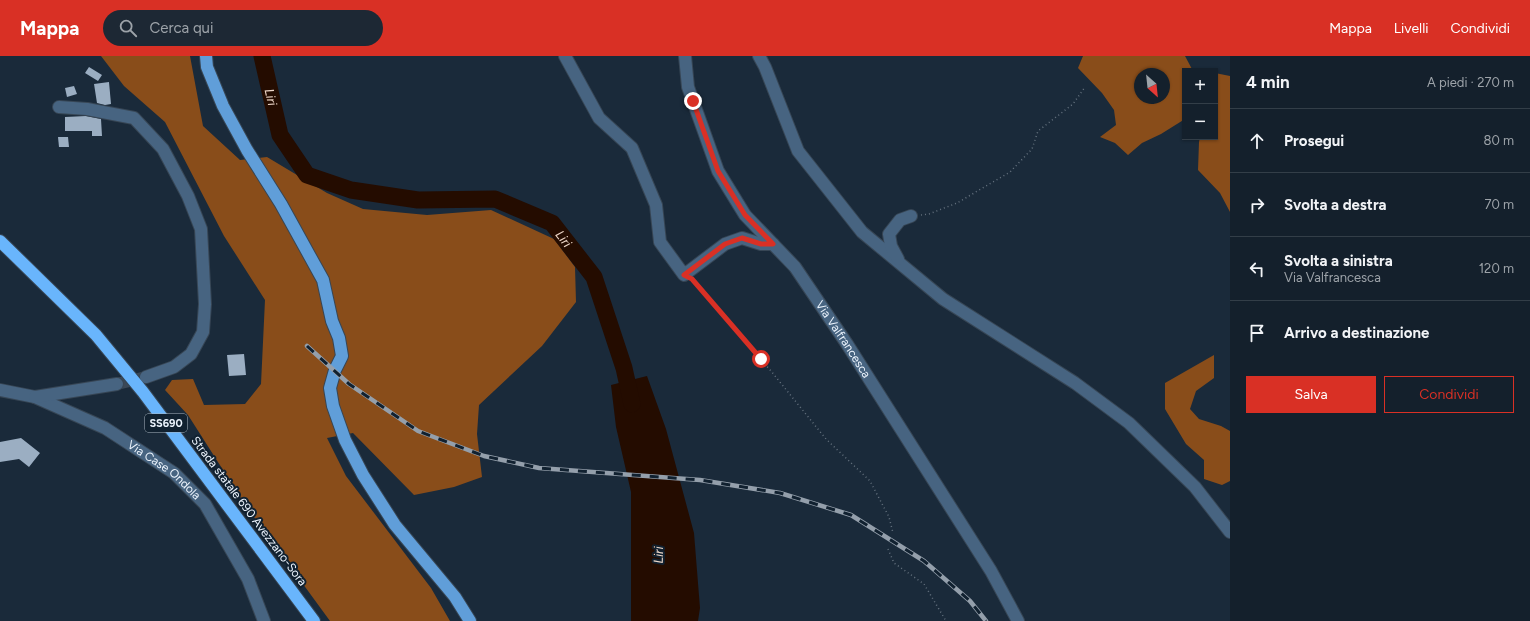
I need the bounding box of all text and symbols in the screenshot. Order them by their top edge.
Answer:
search box [103,10,383,46]
text: Mappa [20,17,79,40]
icon: search [117,17,139,39]
text: Cerca qui [149,19,213,37]
text: Mappa [1329,20,1372,37]
text: Livelli [1394,20,1429,37]
text: Condividi [1451,20,1510,37]
north arrow [1134,68,1170,104]
map controls [1182,68,1218,140]
button: + [1182,68,1218,104]
text: 4 min [1246,72,1290,92]
text: A piedi · 270 m [1427,75,1514,90]
water label: Liri [262,87,280,108]
route end [684,92,702,110]
button: − [1182,104,1218,140]
icon: ahead [1246,130,1268,152]
text: Prosegui [1284,132,1344,150]
text: 80 m [1483,133,1514,148]
icon: right [1246,194,1268,216]
text: Svolta a destra [1284,196,1387,214]
text: 70 m [1484,197,1514,212]
water label: Liri [552,227,575,251]
text: Svolta a sinistra [1284,252,1393,270]
icon: left [1246,258,1268,280]
text: 120 m [1479,261,1514,276]
text: Via Valfrancesca [1284,270,1381,285]
street label: Via Valfrancesca [813,298,874,380]
icon: arrive [1246,322,1268,344]
text: Arrivo a destinazione [1284,324,1429,342]
route start [752,350,770,368]
button: Salva [1246,376,1376,413]
button: Condividi [1384,376,1514,413]
road number: SS690 [145,414,187,432]
street label: Strada statale 690 Avezzano-Sora [188,434,310,588]
street label: Via Case Ondola [125,438,204,503]
water label: Liri [651,545,666,564]

